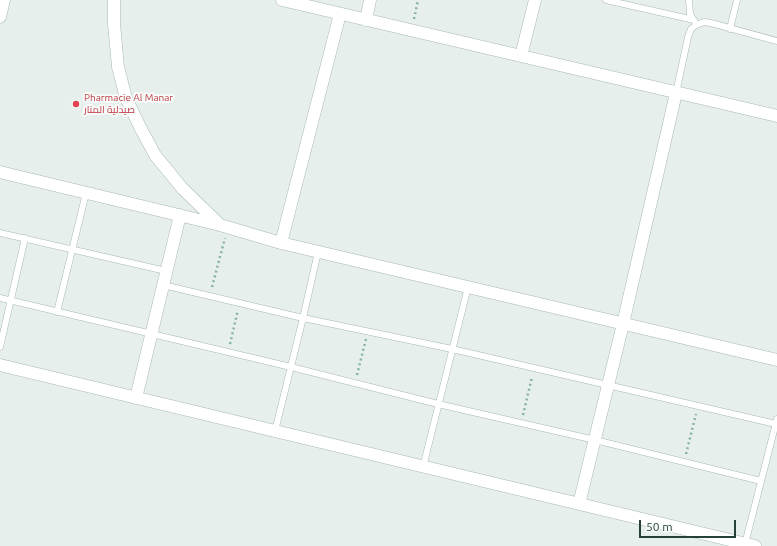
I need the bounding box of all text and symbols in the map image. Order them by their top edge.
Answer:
place label: Pharmacie Al Manar صيدلية المنار [84,92,173,116]
marker: Pharmacie Al Manar صيدلية المنار [71,99,81,109]
scale bar [641,512,738,538]
text: 50 m [646,520,673,533]

